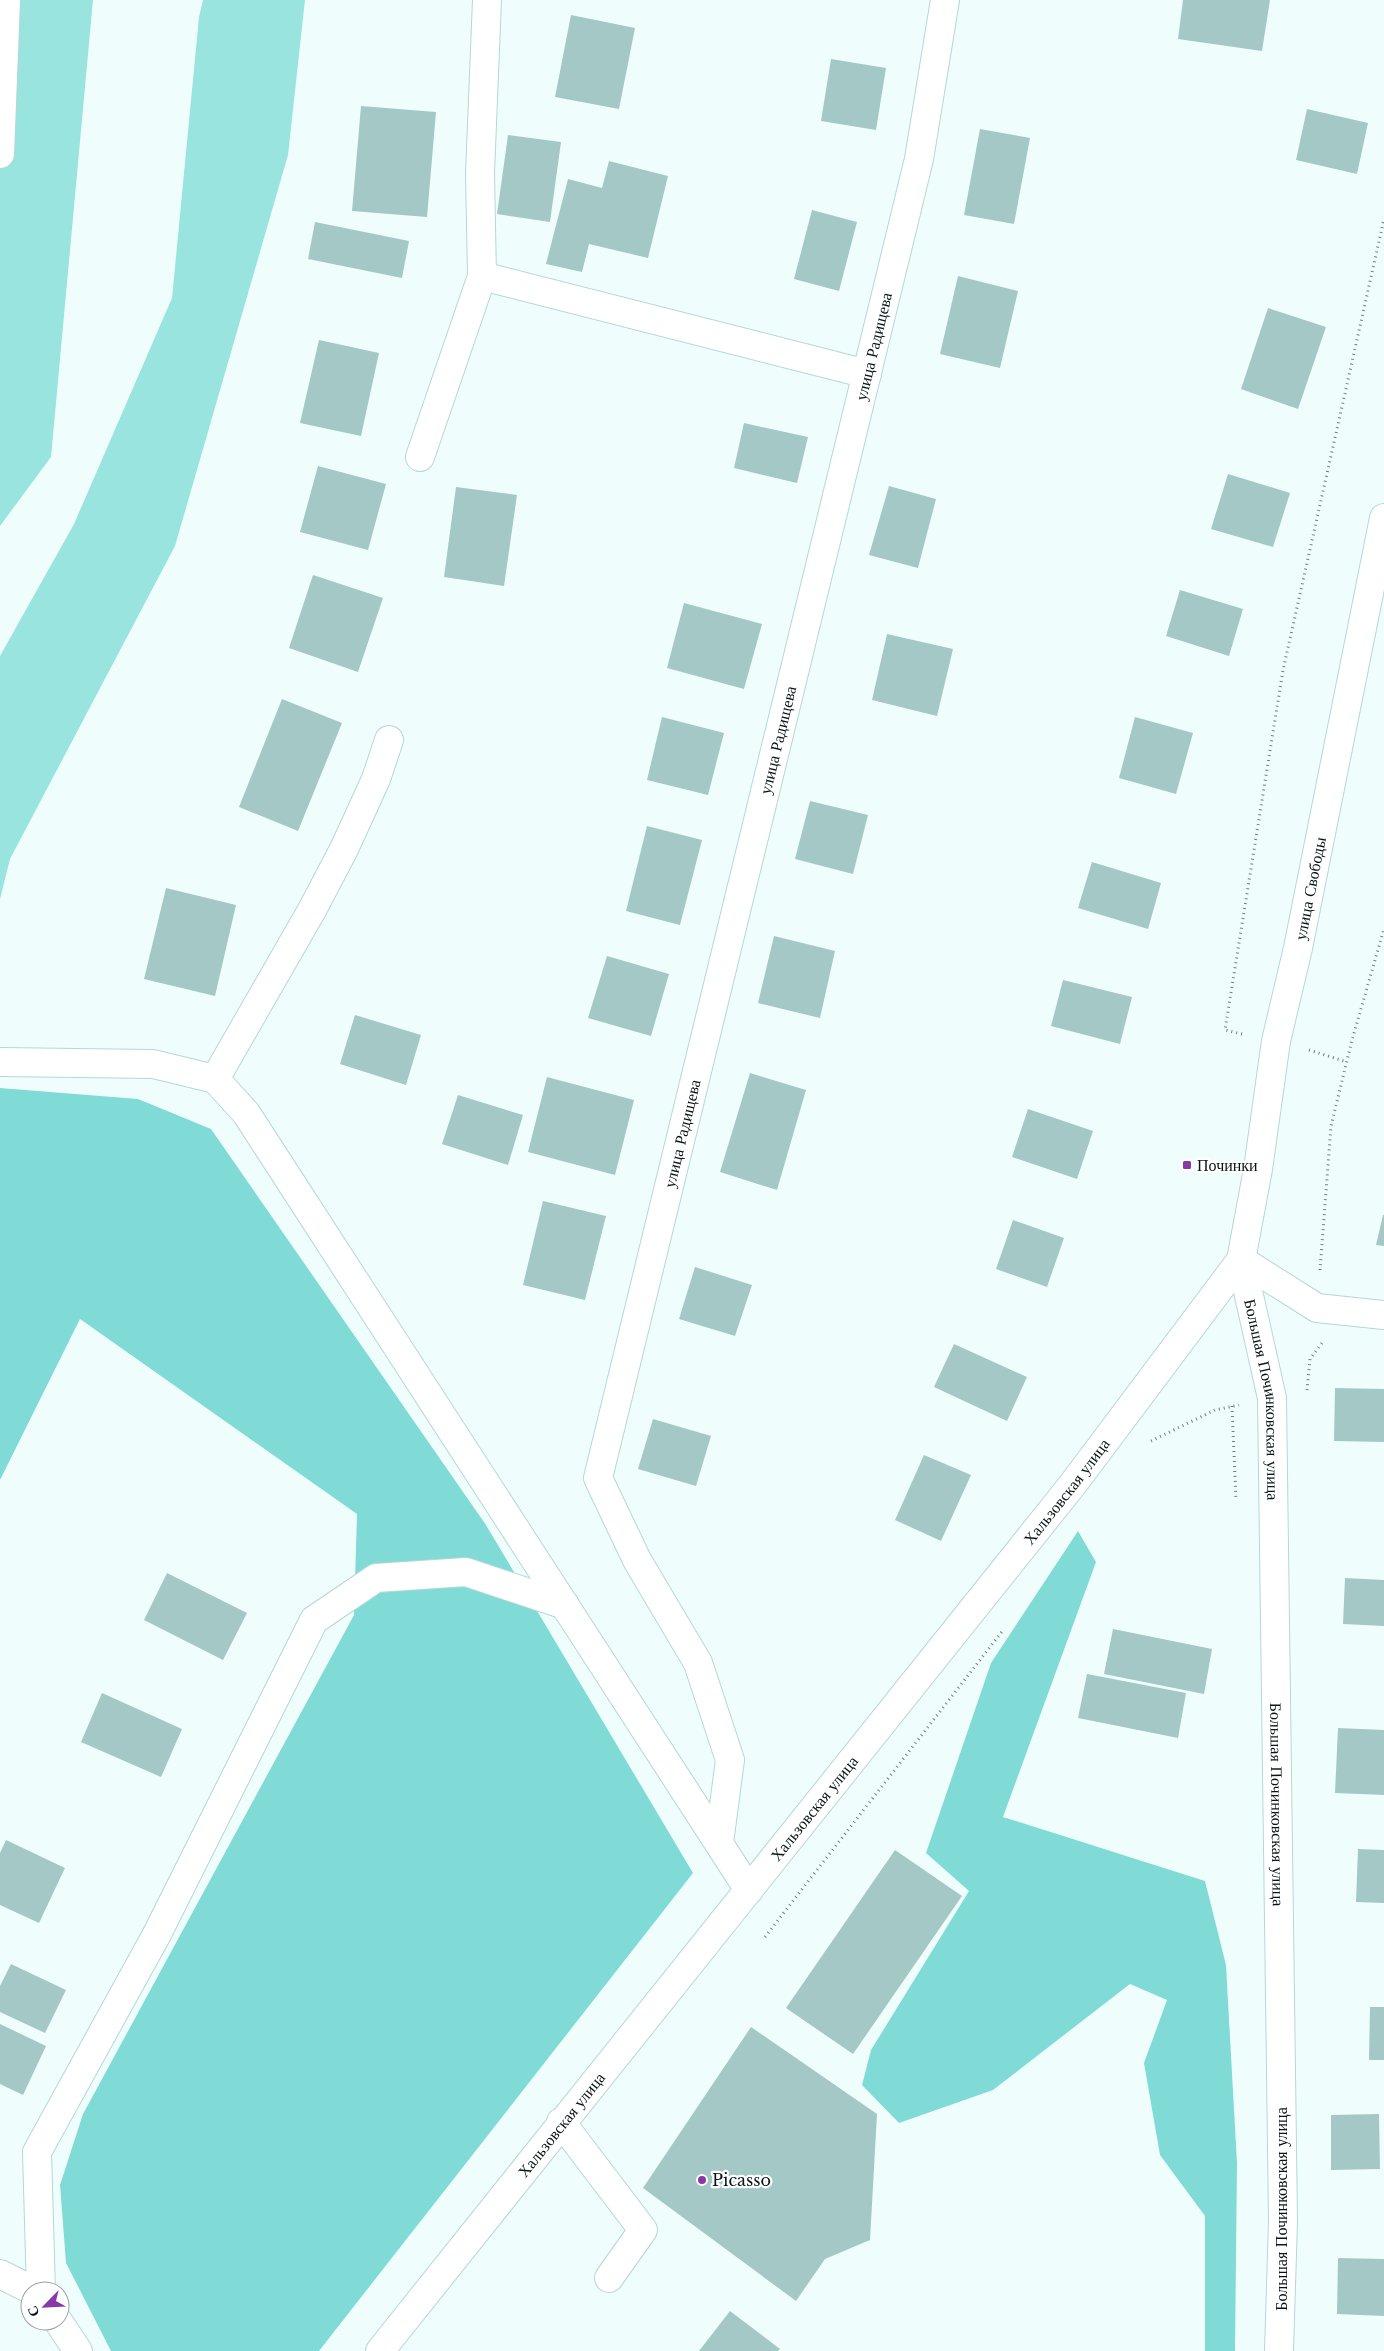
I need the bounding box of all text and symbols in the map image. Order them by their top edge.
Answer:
street label: улица Радищева [851,290,896,403]
street label: улица Радищева [755,684,800,796]
street label: улица Свободы [1290,835,1330,942]
street label: улица Радищева [659,1077,705,1190]
place label: Починки [1197,1155,1258,1175]
marker: Починки [1181,1159,1193,1171]
street label: Большая Починковская улица [1240,1297,1283,1501]
street label: Хальзовская улица [1019,1434,1114,1548]
street label: Большая Починковская улица [1266,1703,1289,1906]
street label: Хальзовская улица [766,1751,862,1865]
street label: Хальзовская улица [513,2068,609,2181]
street label: Большая Починковская улица [1271,2107,1291,2311]
place label: Picasso [712,2170,771,2190]
marker: Picasso [696,2174,708,2186]
north arrow [20,2281,70,2331]
text: С [23,2303,43,2320]

